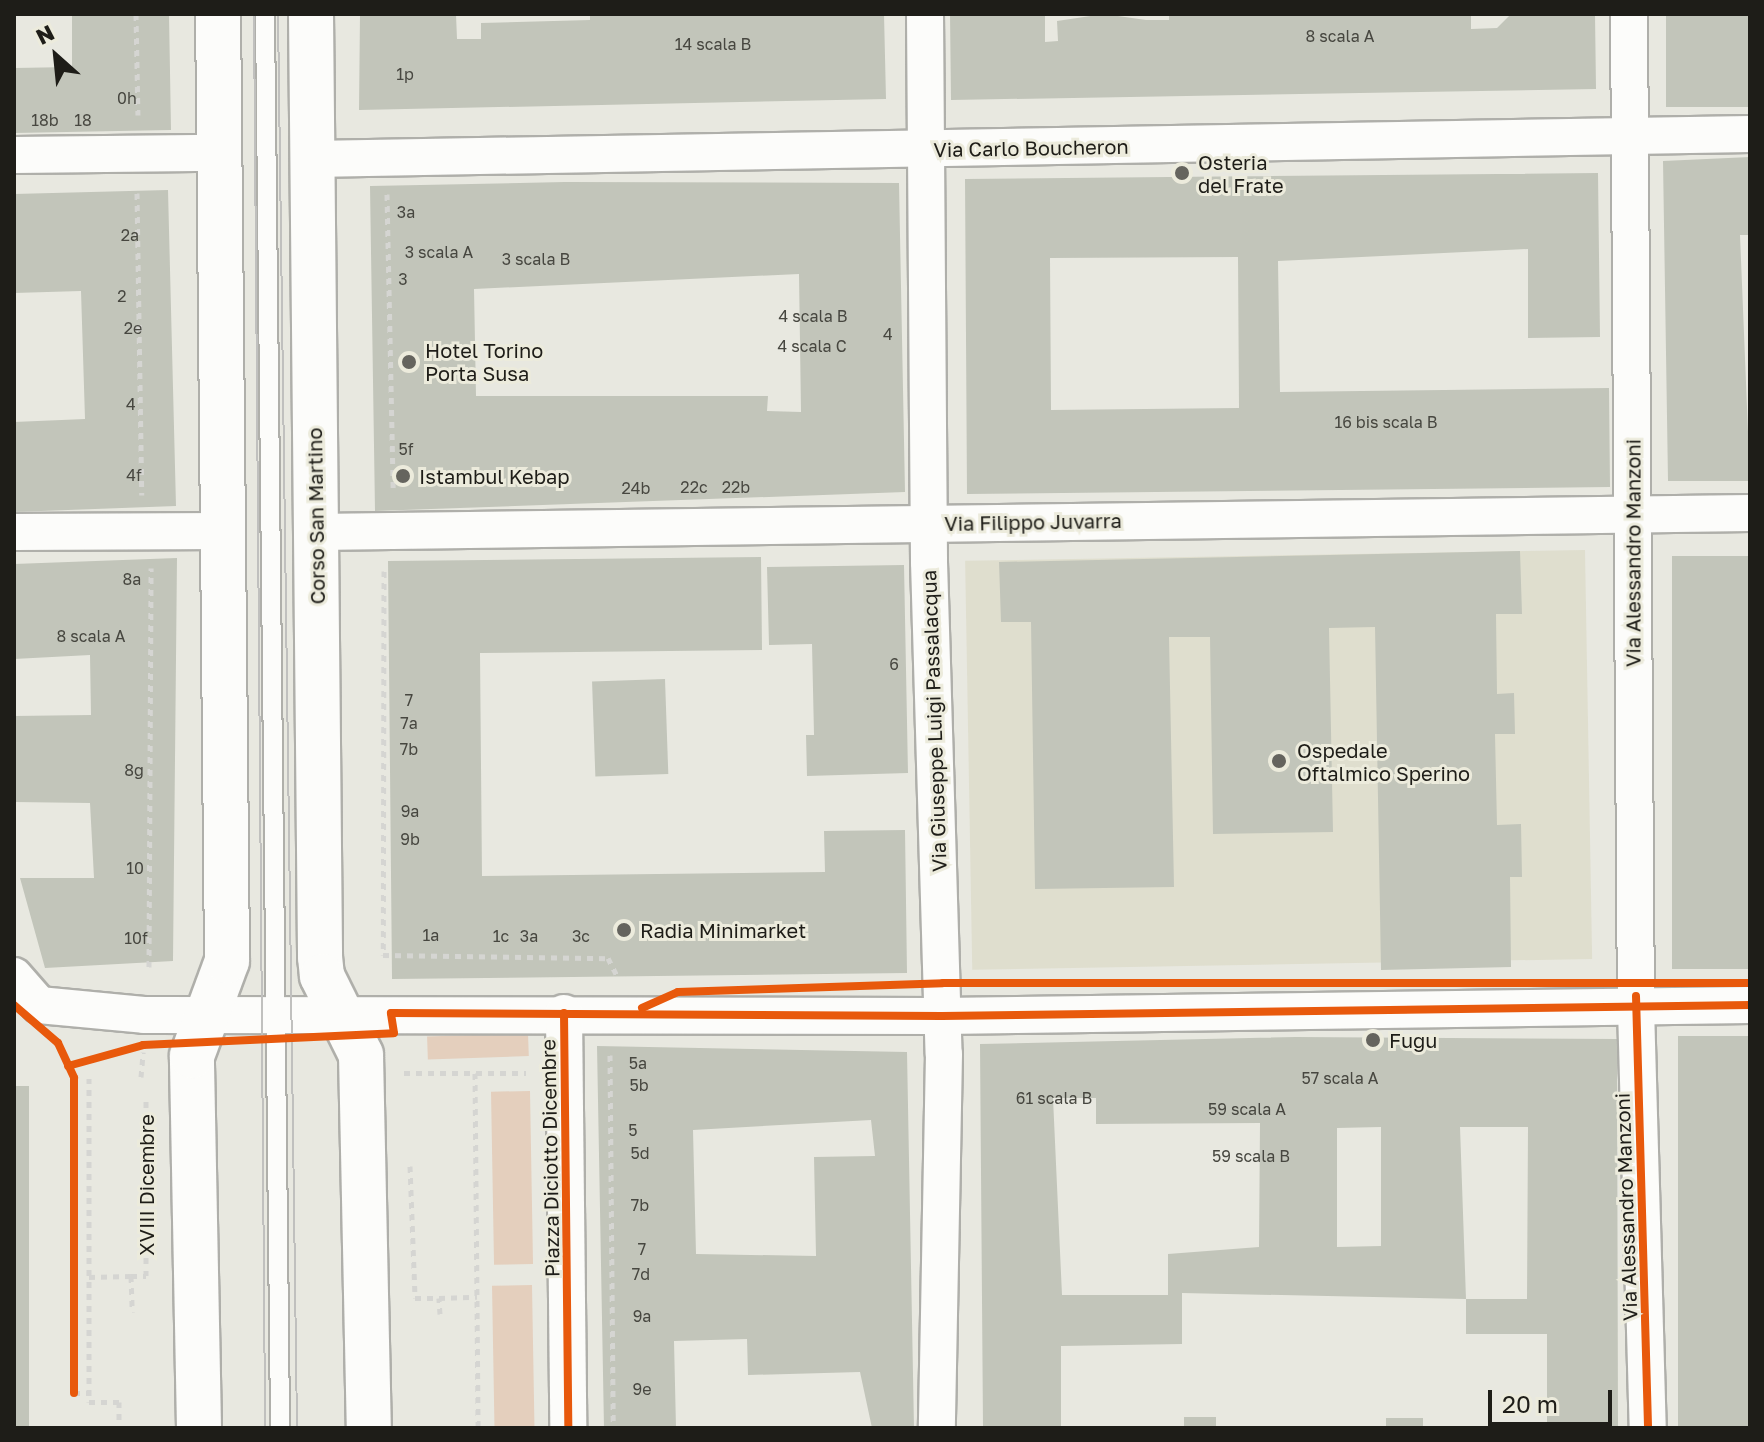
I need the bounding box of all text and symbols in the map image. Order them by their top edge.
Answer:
north arrow [16,16,96,96]
text: N [31,18,58,50]
house number: 8 scala A [1306,26,1374,46]
house number: 14 scala B [675,34,751,54]
house number: 1p [396,64,414,84]
house number: 0h [117,88,137,108]
house number: 18b [31,110,59,130]
house number: 18 [74,110,92,130]
street label: Via Carlo Boucheron [933,134,1129,162]
place label: Osteria del Frate [1198,150,1283,197]
marker: Osteria del Frate [1173,164,1191,182]
house number: 3a [397,202,415,222]
house number: 2a [121,225,139,245]
house number: 3 scala A [405,242,473,262]
house number: 3 scala B [502,249,570,269]
house number: 3 [398,269,408,289]
house number: 2 [117,286,127,306]
house number: 4 scala B [779,306,847,326]
house number: 2e [124,318,142,338]
house number: 4 [883,324,893,344]
house number: 4 scala C [777,336,847,356]
place label: Hotel Torino Porta Susa [425,338,543,385]
marker: Hotel Torino Porta Susa [400,353,418,371]
house number: 4 [126,394,136,414]
house number: 16 bis scala B [1334,412,1438,432]
street label: Corso San Martino [302,427,330,605]
house number: 5f [398,439,414,459]
street label: Via Alessandro Manzoni [1621,439,1645,667]
place label: Istambul Kebap [419,464,570,488]
house number: 4f [126,465,142,485]
marker: Istambul Kebap [394,467,412,485]
house number: 22c [680,477,708,497]
house number: 22b [722,477,750,497]
house number: 24b [622,478,650,498]
street label: Via Filippo Juvarra [944,508,1122,536]
house number: 8a [123,569,141,589]
street label: Via Giuseppe Luigi Passalacqua [917,570,951,872]
house number: 8 scala A [57,626,125,646]
house number: 6 [889,654,899,674]
house number: 7 [405,690,413,710]
house number: 7a [400,713,418,733]
place label: Ospedale Oftalmico Sperino [1297,738,1470,785]
house number: 7b [400,739,418,759]
marker: Ospedale Oftalmico Sperino [1268,750,1290,772]
house number: 8g [124,760,144,780]
house number: 9a [401,801,419,821]
house number: 9b [400,829,420,849]
house number: 10 [126,858,144,878]
place label: Radia Minimarket [640,918,806,942]
marker: Radia Minimarket [615,921,633,939]
house number: 1a [423,925,439,945]
house number: 1c [493,926,509,946]
house number: 3a [520,926,538,946]
house number: 3c [572,926,590,946]
house number: 10f [124,928,148,948]
place label: Fugu [1389,1028,1437,1052]
marker: Fugu [1364,1031,1382,1049]
street label: Piazza Diciotto Dicembre [536,1039,564,1277]
house number: 5a [629,1053,647,1073]
house number: 57 scala A [1302,1068,1378,1088]
house number: 5b [629,1075,649,1095]
house number: 61 scala B [1016,1088,1092,1108]
street label: Via Alessandro Manzoni [1610,1093,1642,1321]
house number: 59 scala A [1208,1099,1286,1119]
street label: XVIII Dicembre [134,1114,158,1256]
house number: 5 [628,1120,638,1140]
house number: 5d [630,1143,650,1163]
house number: 59 scala B [1212,1146,1290,1166]
house number: 7b [631,1195,649,1215]
house number: 7 [638,1239,646,1259]
house number: 7d [632,1264,650,1284]
house number: 9a [633,1306,651,1326]
scale bar [1492,1374,1616,1424]
house number: 9e [633,1379,651,1399]
text: 20 m [1502,1389,1558,1418]

